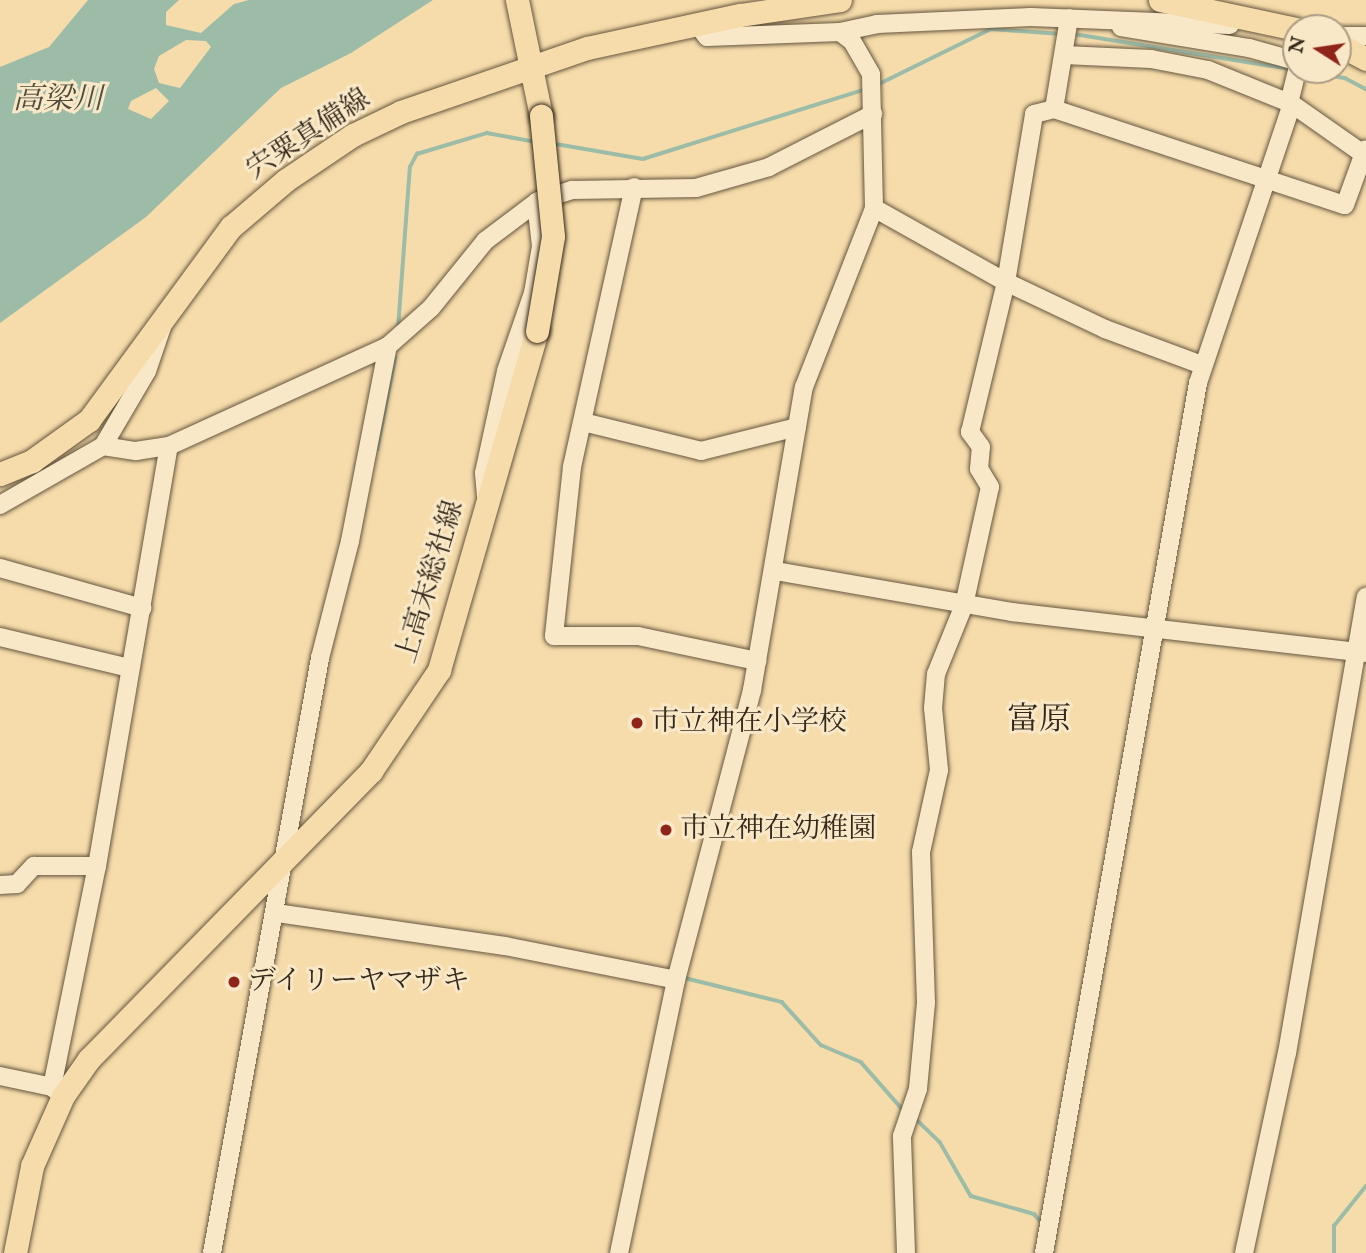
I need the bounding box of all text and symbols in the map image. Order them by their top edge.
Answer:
north arrow [1282,14,1352,84]
text: N [1285,35,1312,56]
water label: 高梁川 [13,82,103,118]
street label: 宍粟真備線 [241,83,377,187]
street label: 上高末総社線 [390,497,472,667]
district label: 富原 [1007,702,1071,740]
place label: 市立神在小学校 [651,706,847,740]
marker: 市立神在小学校 [629,715,645,731]
place label: 市立神在幼稚園 [680,813,876,847]
marker: 市立神在幼稚園 [658,822,674,838]
place label: デイリーヤマザキ [248,965,472,999]
marker: デイリーヤマザキ [226,974,242,990]

